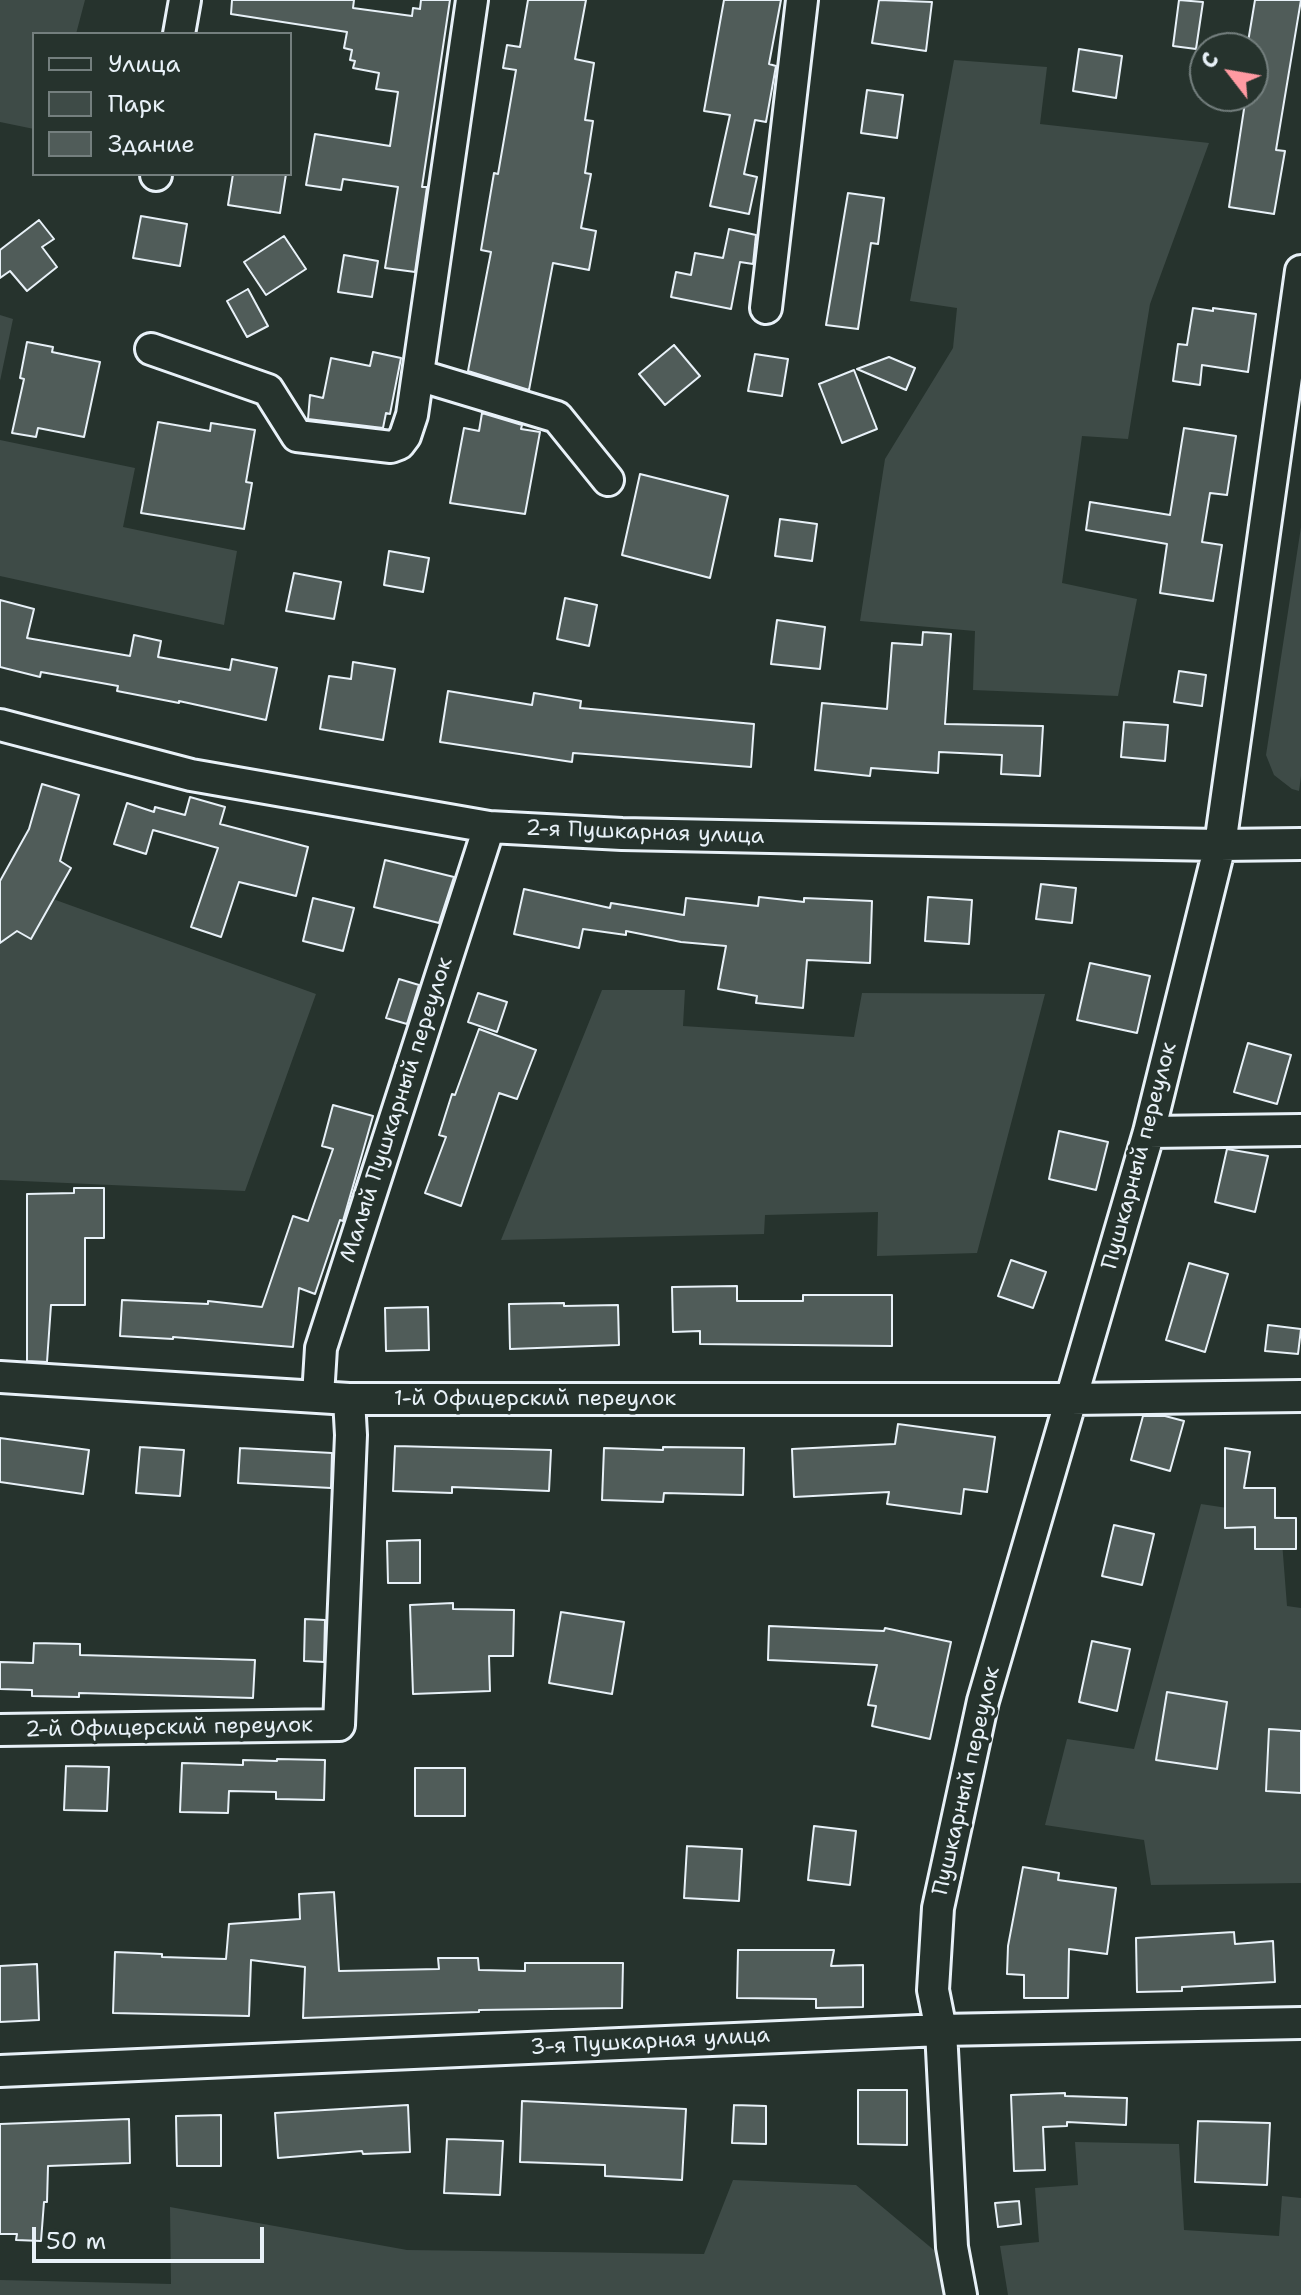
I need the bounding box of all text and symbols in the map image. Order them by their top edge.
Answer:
legend [32,32,292,176]
north arrow [1189,32,1269,112]
text: С [1194,47,1226,74]
text: Улица [108,48,181,80]
text: Парк [108,88,165,120]
text: Здание [108,128,195,160]
street label: 2-я Пушкарная улица [525,816,765,850]
street label: Малый Пушкарный переулок [335,954,459,1266]
street label: Пушкарный переулок [1097,1040,1183,1272]
street label: 1-й Офицерский переулок [394,1386,676,1412]
street label: Пушкарный переулок [928,1664,1006,1898]
street label: 2-й Офицерский переулок [25,1712,313,1744]
street label: 3-я Пушкарная улица [529,2023,771,2061]
scale bar [36,2211,268,2261]
text: 50 m [46,2225,106,2257]

